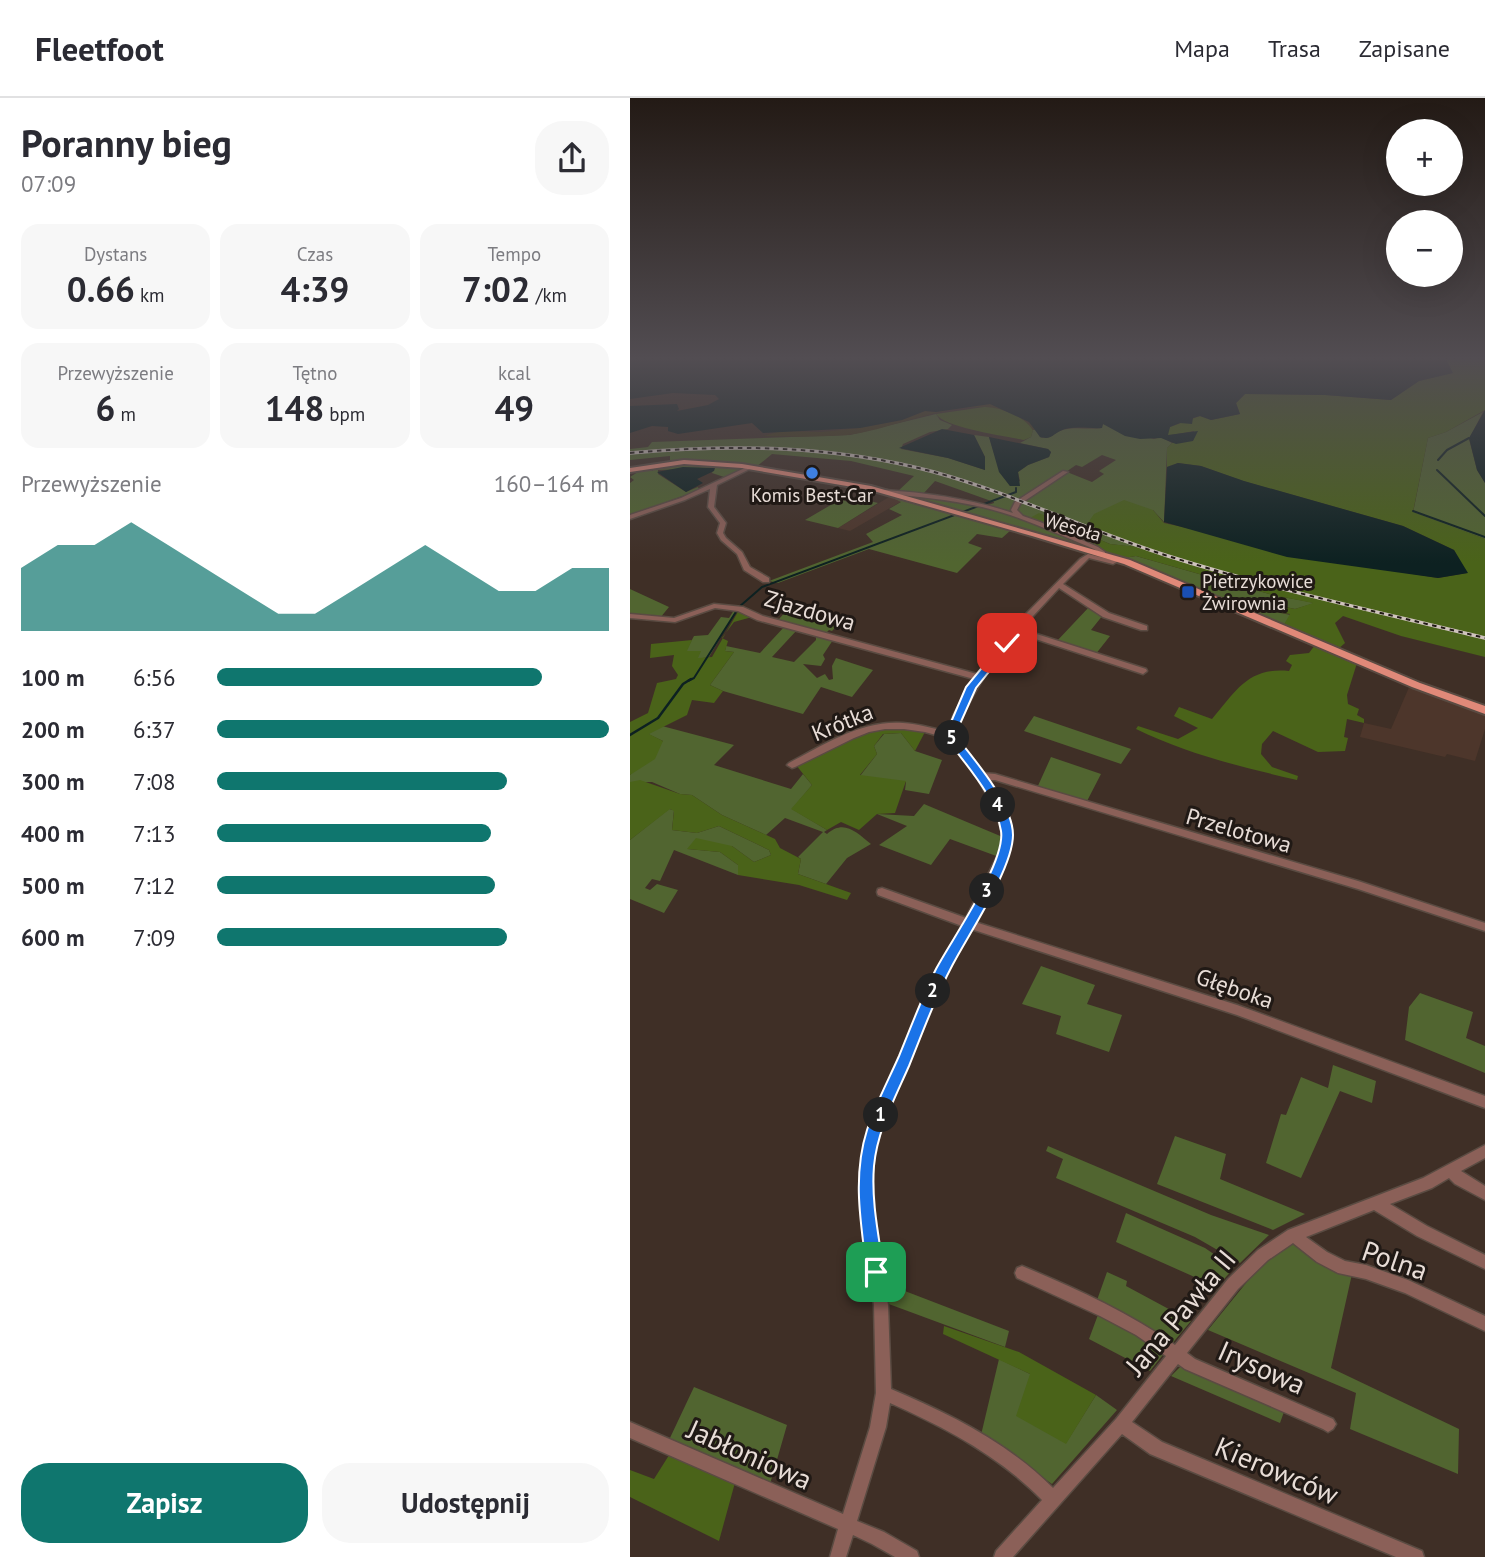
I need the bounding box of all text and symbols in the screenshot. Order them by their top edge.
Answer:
text: Fleetfoot [35,27,164,70]
text: Mapa [1174,33,1230,64]
text: Trasa [1268,33,1321,64]
text: Zapisane [1359,33,1450,64]
text: Poranny bieg [21,118,232,167]
map controls [1386,119,1463,287]
button: + [1386,119,1463,196]
button: share [535,121,609,195]
text: 07:09 [21,169,76,198]
button: − [1386,210,1463,287]
text: Dystans [84,242,147,266]
text: Czas [297,242,333,266]
text: Tempo [487,242,541,266]
text: 0.66 [67,266,135,312]
text: 4:39 [281,266,349,312]
text: 7:02 [462,266,531,312]
text: km [135,283,165,307]
text: /km [531,283,567,307]
text: Przewyższenie [58,361,174,385]
text: Tętno [293,361,337,385]
text: kcal [498,361,531,385]
text: 6 [95,385,115,431]
text: 148 [265,385,324,431]
text: 49 [494,385,534,431]
text: m [115,402,136,426]
text: bpm [324,402,365,426]
marker: Komis Best-Car [804,465,820,481]
text: Przewyższenie [21,469,162,498]
text: 160–164 m [494,469,609,498]
place label: Komis Best-Car [751,483,874,507]
street label: Wesoła [1042,508,1104,546]
place label: Pietrzykowice Żwirownia [1202,569,1313,615]
street label: Zjazdowa [761,583,859,637]
marker: Pietrzykowice Żwirownia [1180,584,1196,600]
pin [977,613,1037,673]
icon: check [988,624,1026,662]
text: 100 m [21,663,84,692]
text: 6:56 [133,663,176,692]
street label: Krótka [807,697,877,747]
text: 200 m [21,715,84,744]
text: 6:37 [133,715,176,744]
pin: 5 [934,720,970,756]
text: 5 [946,725,957,749]
text: 300 m [21,767,84,796]
text: 7:08 [133,767,176,796]
pin: 4 [980,788,1016,822]
text: 4 [992,792,1003,816]
street label: Przelotowa [1183,801,1295,859]
text: 400 m [21,819,84,848]
text: 7:13 [133,819,176,848]
text: 500 m [21,871,84,900]
text: 7:12 [133,871,176,900]
pin: 3 [970,874,1004,908]
text: 3 [981,878,992,902]
text: 600 m [21,923,84,952]
text: 7:09 [133,923,176,952]
street label: Głęboka [1193,961,1277,1015]
pin: 2 [916,974,950,1008]
text: 2 [927,978,938,1002]
pin: 1 [863,1098,898,1132]
text: 1 [875,1102,886,1126]
street label: Polna [1357,1232,1433,1288]
street label: Jana Pawła II [1116,1241,1244,1384]
pin [846,1242,906,1302]
icon: arrive [857,1253,895,1291]
street label: Irysowa [1213,1331,1311,1403]
street label: Jabłoniowa [681,1410,818,1498]
street label: Kierowców [1210,1427,1345,1513]
button: Zapisz [21,1463,308,1543]
button: Udostępnij [322,1463,609,1543]

